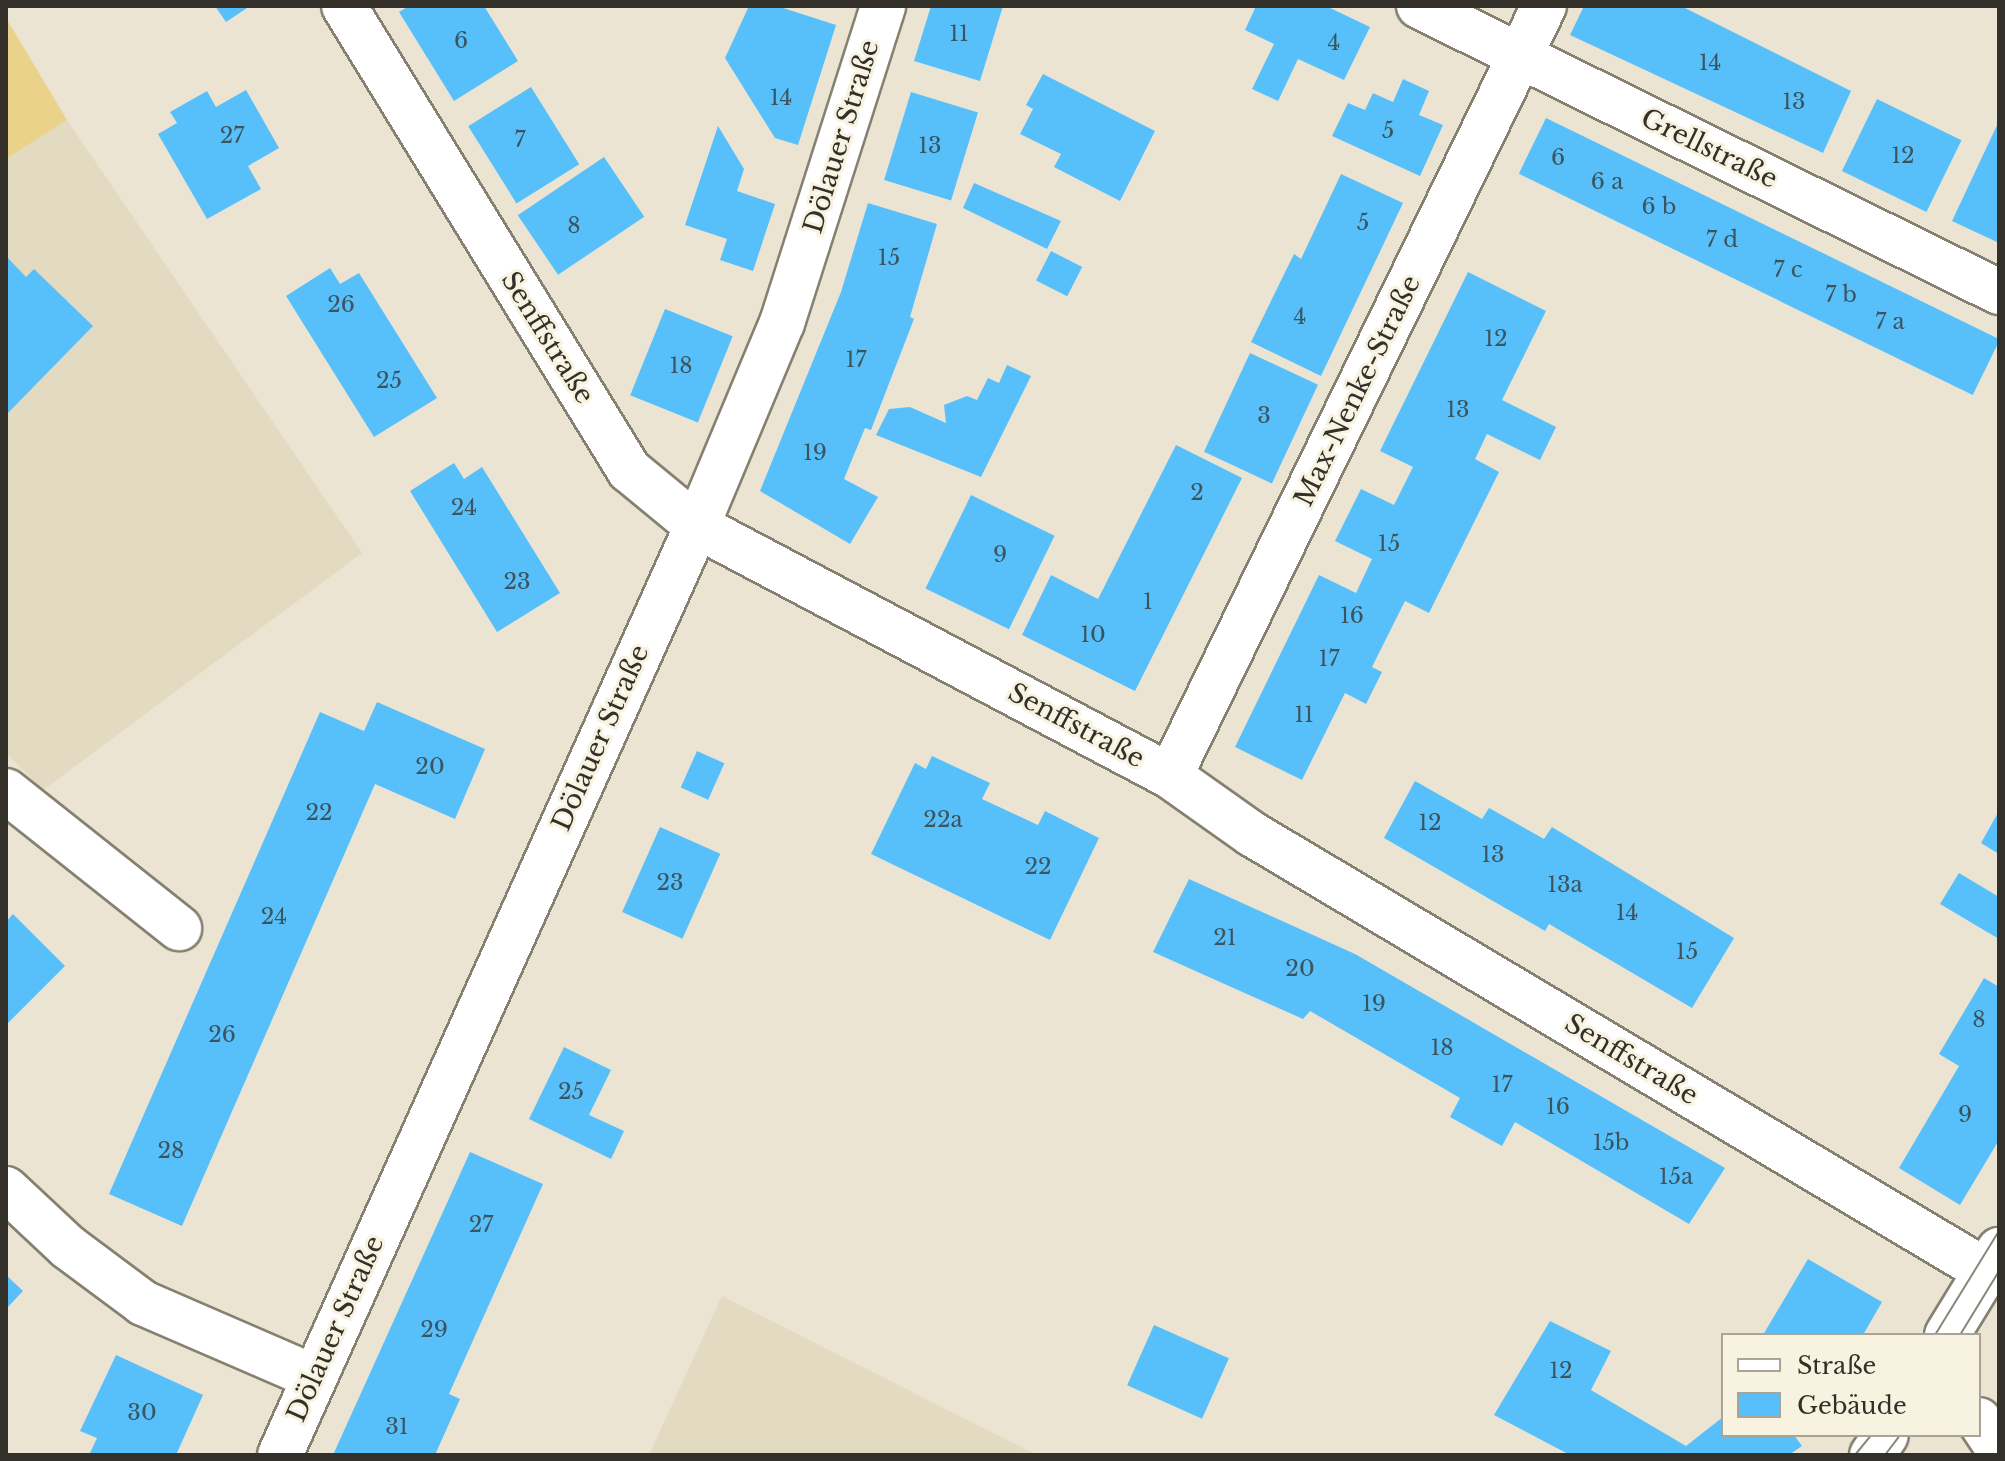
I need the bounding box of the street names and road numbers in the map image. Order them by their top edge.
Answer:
street label: Dölauer Straße [798,36,886,238]
street label: Grellstraße [1636,103,1782,195]
street label: Senffstraße [494,266,600,410]
street label: Max-Nenke-Straße [1289,270,1427,512]
street label: Dölauer Straße [546,640,656,836]
street label: Senffstraße [1003,677,1149,775]
street label: Senffstraße [1559,1008,1703,1112]
street label: Dölauer Straße [281,1231,391,1427]

